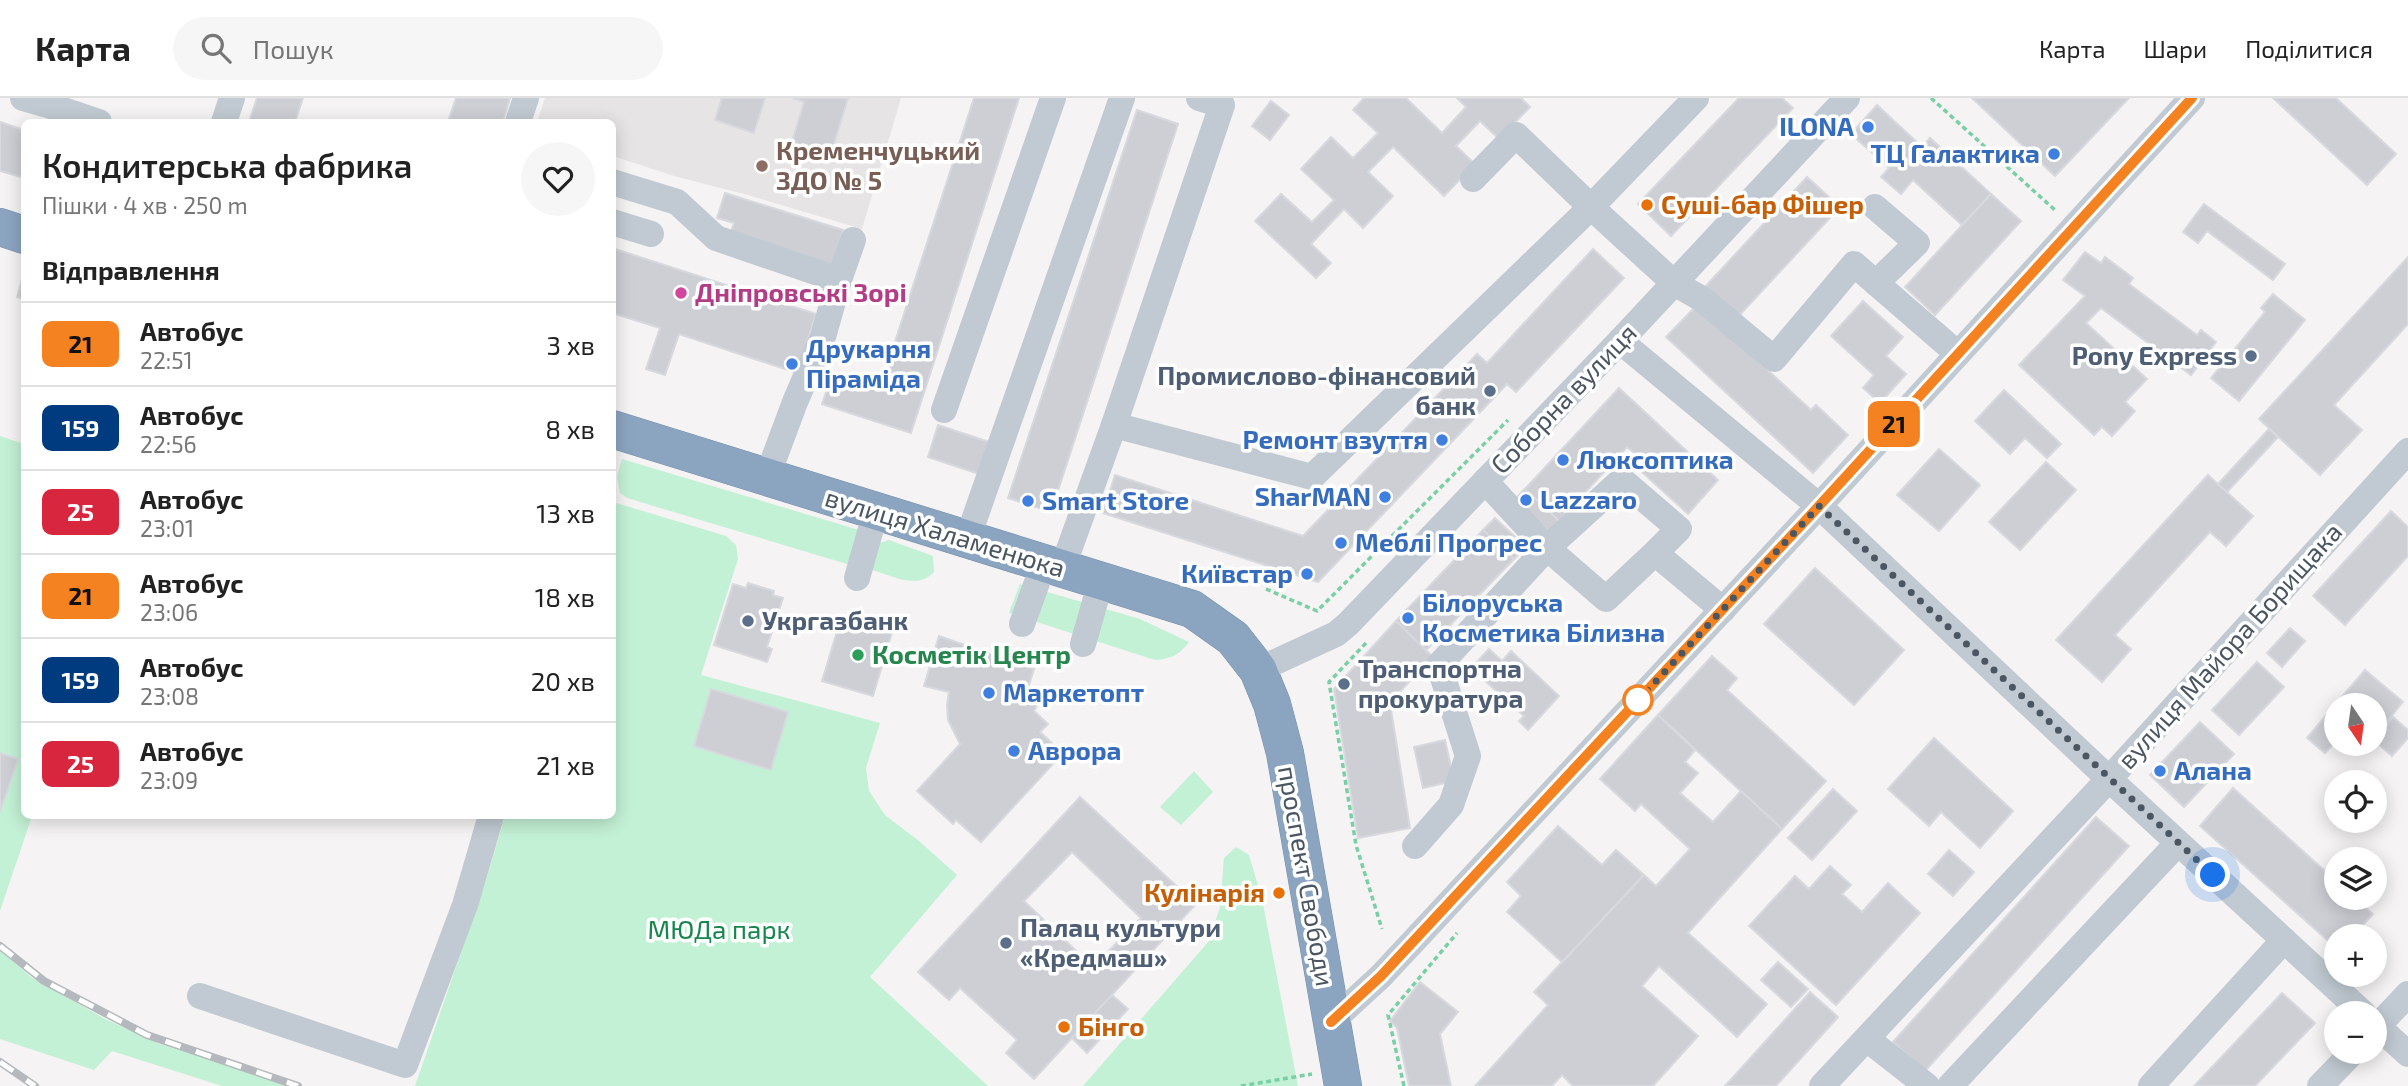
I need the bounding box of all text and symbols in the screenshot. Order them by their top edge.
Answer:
search box [173,17,663,80]
text: Карта [35,28,131,68]
icon: search [197,29,235,67]
text: Пошук [253,33,334,64]
text: Карта [2039,34,2106,63]
text: Шари [2144,34,2207,63]
text: Поділитися [2245,34,2373,63]
place label: ILONA [1779,110,1854,141]
marker: ILONA [1860,119,1876,135]
place label: Кременчуцький ЗДО № 5 [776,134,980,195]
place label: ТЦ Галактика [1870,137,2040,168]
button: heart [521,142,595,216]
text: Кондитерська фабрика [42,145,412,185]
marker: ТЦ Галактика [2046,146,2062,162]
marker: Кременчуцький ЗДО № 5 [754,158,770,174]
place label: Суші-бар Фішер [1661,188,1864,219]
text: Пішки · 4 хв · 250 m [42,191,248,219]
marker: Суші-бар Фішер [1639,197,1655,213]
text: Відправлення [42,254,220,285]
place label: Дніпровські Зорі [695,276,907,307]
marker: Дніпровські Зорі [673,285,689,301]
text: Автобус [140,315,243,346]
street label: Соборна вулиця [1484,317,1643,480]
text: 21 [68,329,93,358]
text: 3 хв [547,329,595,360]
place label: Друкарня Піраміда [806,332,931,393]
place label: Pony Express [2072,339,2237,371]
text: 22:51 [140,346,193,374]
marker: Pony Express [2243,348,2259,364]
marker: Друкарня Піраміда [784,356,800,372]
place label: Промислово-фінансовий банк [1157,359,1476,420]
marker: Промислово-фінансовий банк [1482,383,1498,399]
text: Автобус [140,399,243,430]
line badge: 21 [1862,401,1926,447]
text: 21 [1882,409,1906,438]
text: 159 [62,413,99,442]
text: 8 хв [545,413,595,444]
place label: Ремонт взуття [1243,423,1428,454]
text: 22:56 [140,430,197,458]
marker: Ремонт взуття [1434,432,1450,448]
place label: Люксоптика [1577,443,1734,474]
marker: Люксоптика [1555,452,1571,468]
street label: вулиця Халаменюка [821,480,1069,584]
place label: SharMAN [1255,480,1371,511]
text: Автобус [140,483,243,514]
place label: Lazzaro [1540,483,1637,514]
place label: Smart Store [1042,484,1189,515]
marker: SharMAN [1377,489,1393,505]
marker: Lazzaro [1518,492,1534,508]
marker: Smart Store [1020,493,1036,509]
text: 25 [67,497,94,526]
text: 13 хв [536,497,595,528]
text: 23:01 [140,514,194,542]
street label: вулиця Майора Борищака [2110,516,2348,775]
place label: Меблі Прогрес [1355,526,1542,557]
marker: Меблі Прогрес [1333,535,1349,551]
place label: Київстар [1181,557,1293,588]
marker: Київстар [1299,566,1315,582]
text: Автобус [140,567,243,598]
text: 21 [68,581,93,610]
text: 18 хв [535,581,595,612]
place label: Білоруська Косметика Білизна [1422,586,1665,647]
text: 23:06 [140,598,198,626]
place label: Укргазбанк [762,604,909,635]
marker: Білоруська Косметика Білизна [1400,610,1416,626]
marker: Укргазбанк [740,613,756,629]
place label: Косметік Центр [872,638,1071,669]
marker: Косметік Центр [850,647,866,663]
text: Автобус [140,651,243,682]
place label: Транспортна прокуратура [1358,652,1523,713]
text: 159 [62,665,99,694]
text: 20 хв [531,665,595,696]
place label: Маркетопт [1003,676,1144,707]
marker: Транспортна прокуратура [1336,676,1352,692]
text: 23:08 [140,682,199,710]
marker: Маркетопт [981,685,997,701]
unlabelled marker [1623,685,1653,715]
north arrow [2324,693,2387,756]
map controls [2324,693,2387,1064]
place label: Аврора [1028,734,1122,765]
text: Автобус [140,735,243,766]
marker: Аврора [1006,743,1022,759]
text: 25 [67,749,94,778]
text: 21 хв [536,749,595,780]
place label: Алана [2174,754,2252,785]
street label: проспект Свободи [1273,763,1342,988]
marker: Алана [2152,763,2168,779]
text: 23:09 [140,766,198,794]
button: locate [2324,770,2387,833]
button: layers [2324,847,2387,910]
your location [2195,857,2230,892]
place label: Кулінарія [1144,876,1265,907]
marker: Кулінарія [1271,885,1287,901]
place label: Палац культури «Кредмаш» [1020,911,1221,972]
park label: МЮДа парк [648,913,791,944]
button: + [2324,924,2387,987]
marker: Палац культури «Кредмаш» [998,935,1014,951]
button: − [2324,1001,2387,1064]
place label: Бінго [1078,1010,1145,1041]
marker: Бінго [1056,1019,1072,1035]

